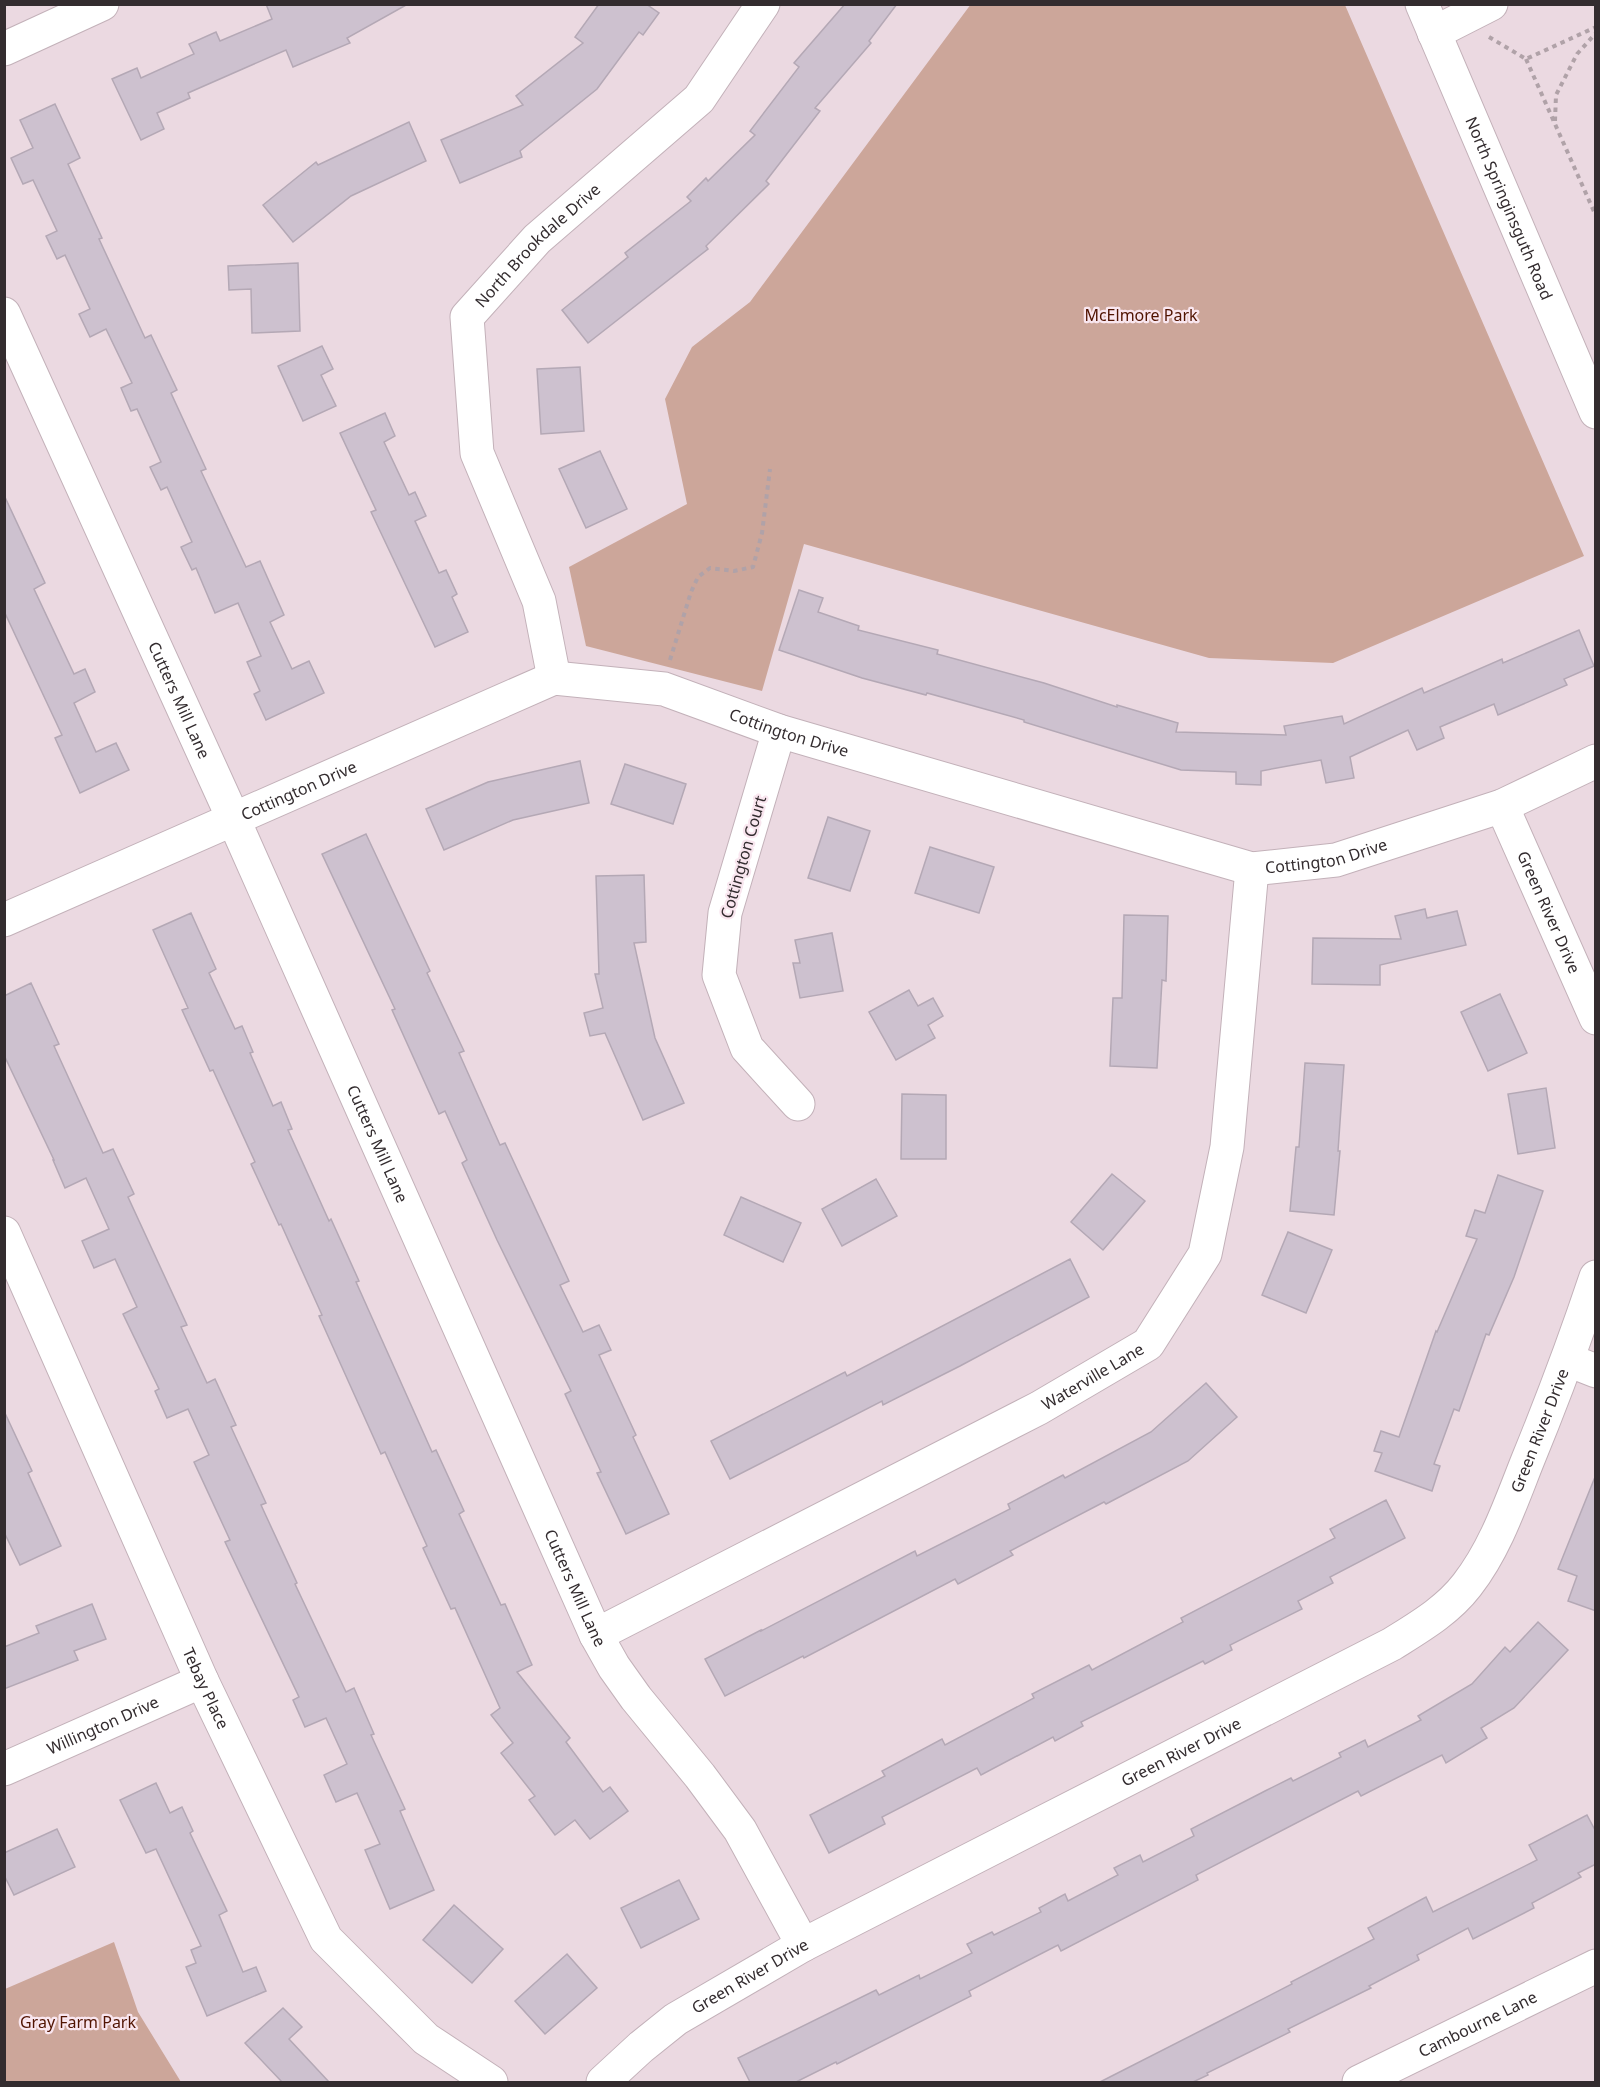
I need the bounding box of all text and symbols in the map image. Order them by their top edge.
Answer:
street label: North Springinsguth Road [1460,113,1558,303]
street label: North Brookdale Drive [470,178,605,312]
park label: McElmore Park [1084,304,1198,326]
street label: Cutters Mill Lane [143,638,216,762]
street label: Cottington Drive [726,703,852,762]
street label: Cottington Drive [237,755,360,825]
street label: Cottington Court [715,793,771,921]
street label: Cottington Drive [1264,833,1390,879]
street label: Green River Drive [1512,847,1586,977]
street label: Cutters Mill Lane [342,1081,413,1206]
street label: Waterville Lane [1037,1338,1148,1415]
street label: Green River Drive [1505,1365,1574,1496]
street label: Cutters Mill Lane [539,1526,611,1651]
street label: Tebay Place [178,1644,234,1733]
street label: Willington Drive [43,1691,162,1760]
street label: Green River Drive [1117,1712,1245,1792]
street label: Green River Drive [687,1933,812,2019]
street label: Cambourne Lane [1415,1986,1541,2062]
park label: Gray Farm Park [20,2011,136,2033]

